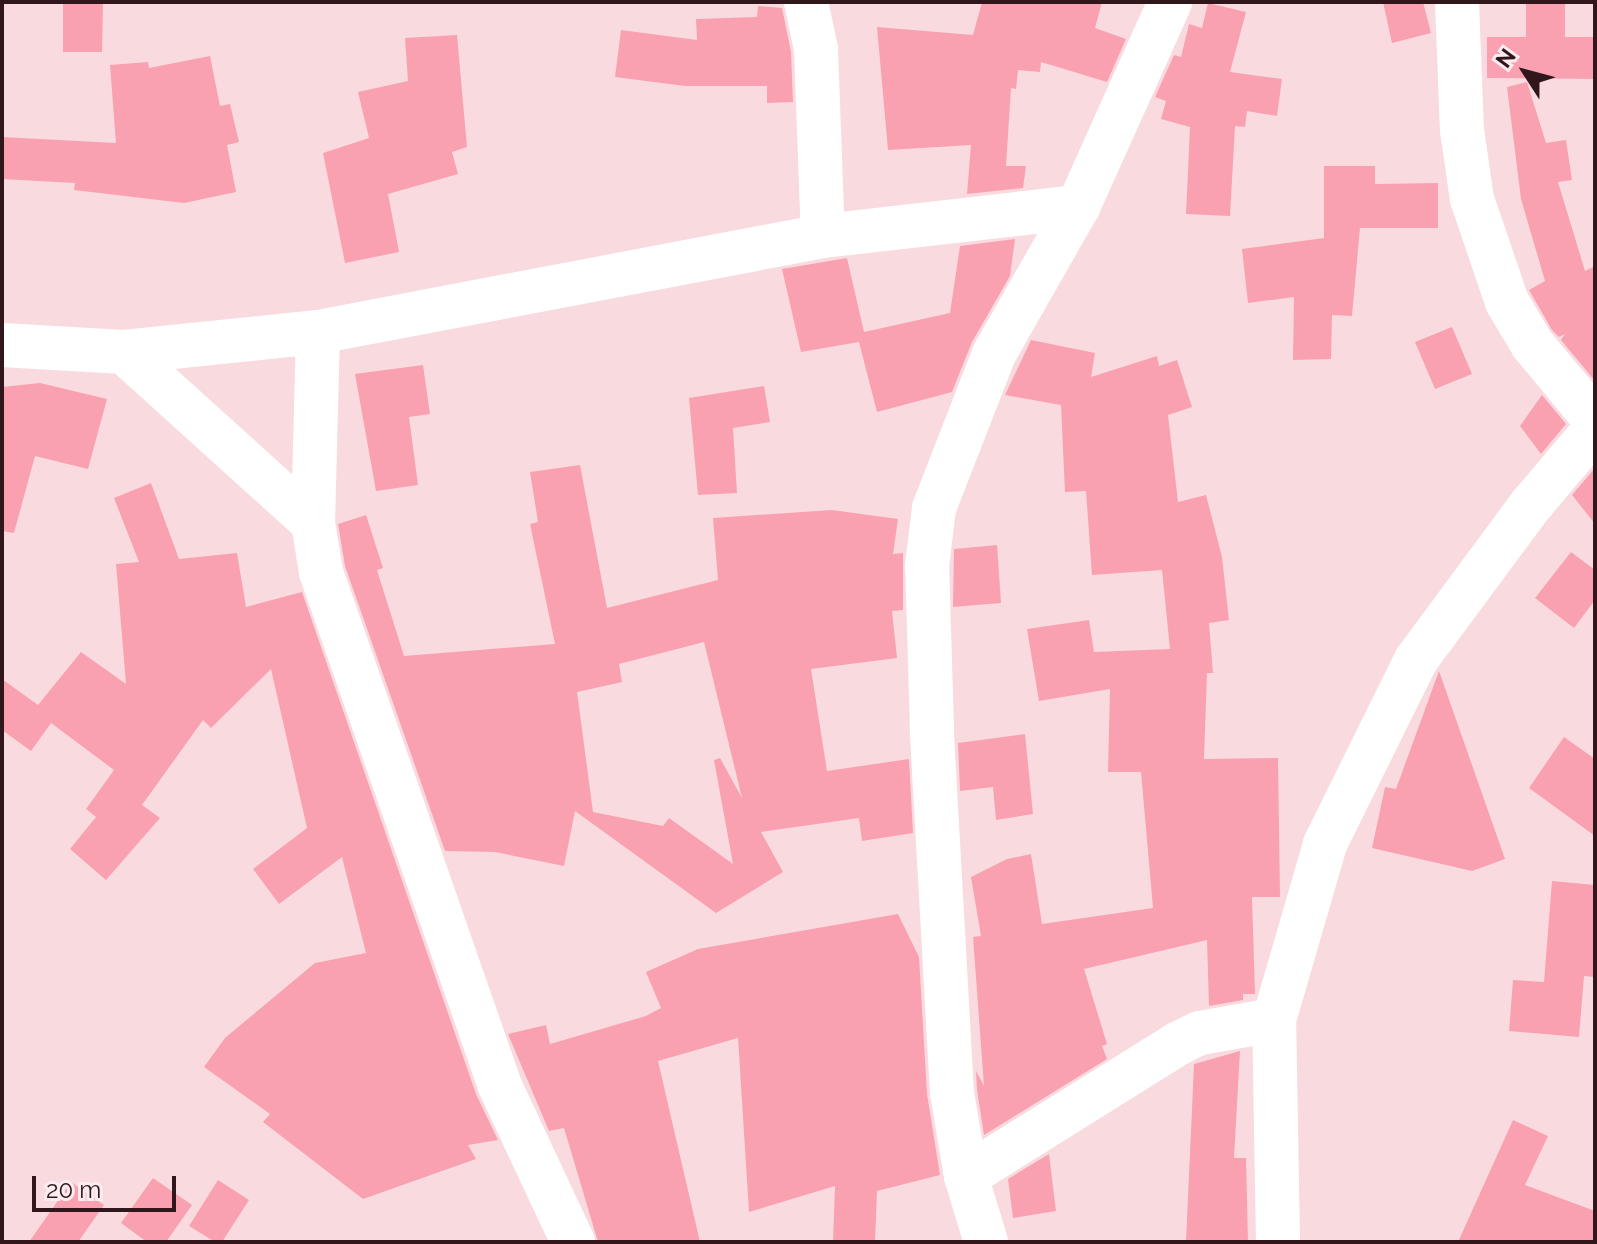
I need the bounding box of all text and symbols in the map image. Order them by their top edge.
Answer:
north arrow [1485,32,1565,112]
text: N [1490,43,1521,72]
scale bar [36,1160,180,1210]
text: 20 m [46,1175,101,1204]

